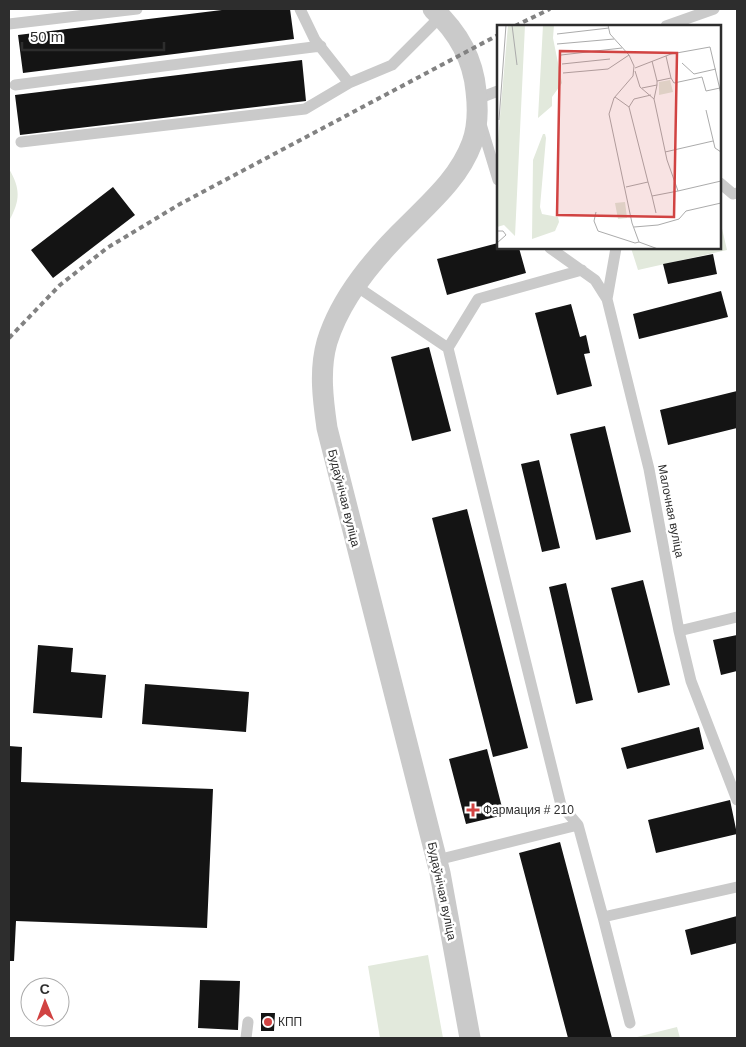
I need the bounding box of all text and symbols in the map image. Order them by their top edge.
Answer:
scale bar [22,20,165,52]
inset map [497,25,721,249]
text: 50 m [30,28,63,45]
street label: Будаўнічая вуліца [325,448,363,549]
street label: Малочная вуліца [655,463,687,559]
place label: Фармация # 210 [483,803,574,817]
marker: Фармация # 210 [467,804,479,816]
street label: Будаўнічая вуліца [425,841,459,942]
north arrow [20,977,70,1027]
text: С [40,981,50,997]
place label: КПП [278,1015,302,1029]
marker: КПП [262,1016,274,1028]

